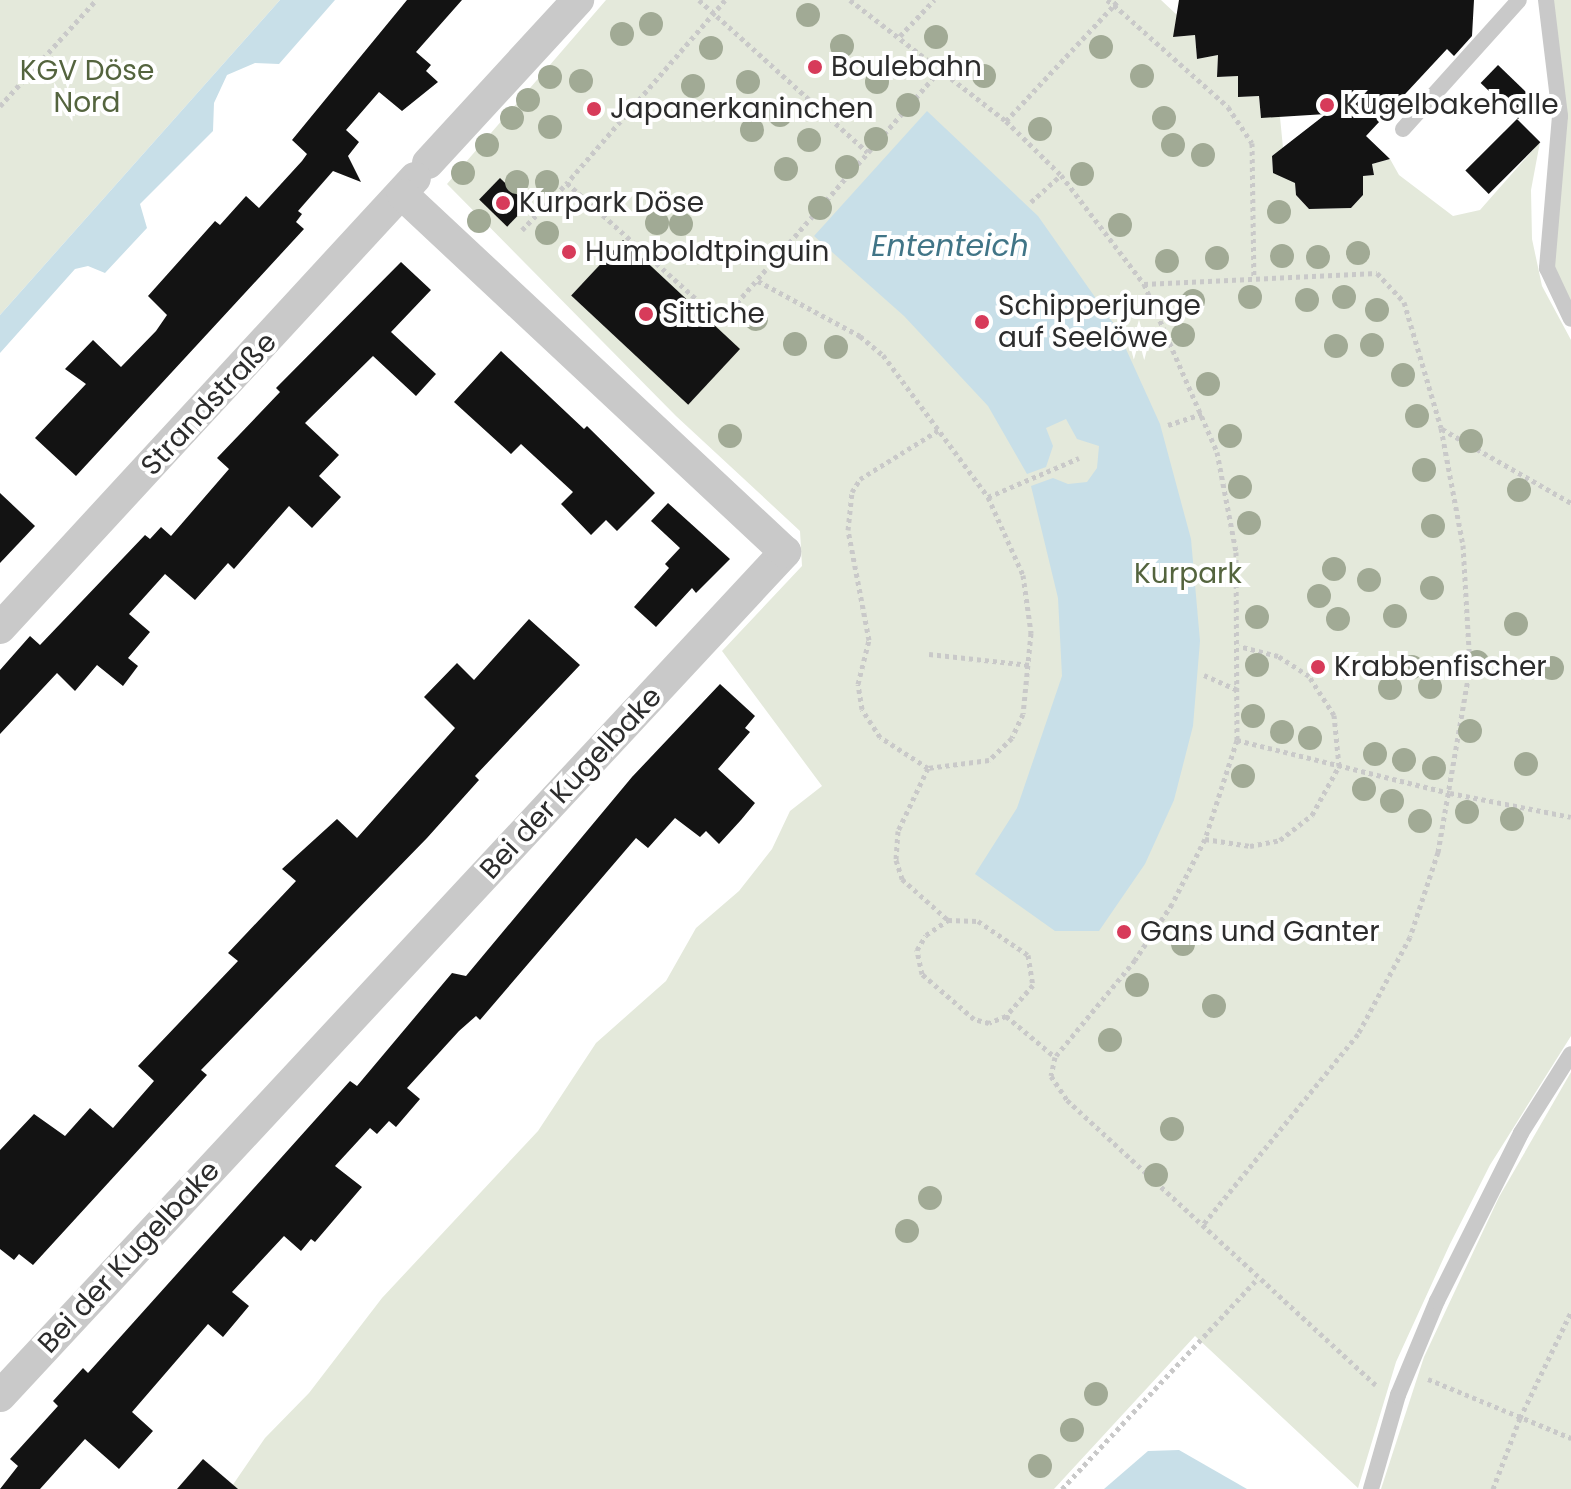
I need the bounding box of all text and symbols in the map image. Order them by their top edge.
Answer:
place label: Boulebahn [831,50,982,84]
park label: KGV Döse Nord [20,54,154,120]
marker: Boulebahn [806,58,824,76]
place label: Kugelbakehalle [1343,88,1558,122]
place label: Japanerkaninchen [610,92,874,126]
marker: Kugelbakehalle [1318,96,1336,114]
marker: Japanerkaninchen [585,100,603,118]
place label: Kurpark Döse [519,186,704,220]
marker: Kurpark Döse [494,194,512,212]
water label: Ententeich [871,228,1029,264]
place label: Humboldtpinguin [585,235,829,269]
marker: Humboldtpinguin [560,243,578,261]
place label: Schipperjunge auf Seelöwe [998,289,1201,355]
place label: Sittiche [662,297,765,331]
marker: Sittiche [637,305,655,323]
marker: Schipperjunge auf Seelöwe [973,313,991,331]
street label: Strandstraße [134,325,284,483]
park label: Kurpark [1134,557,1242,591]
place label: Krabbenfischer [1334,650,1547,684]
marker: Krabbenfischer [1309,658,1327,676]
street label: Bei der Kugelbake [473,680,669,886]
place label: Gans und Ganter [1140,915,1380,949]
marker: Gans und Ganter [1115,923,1133,941]
street label: Bei der Kugelbake [31,1154,227,1360]

